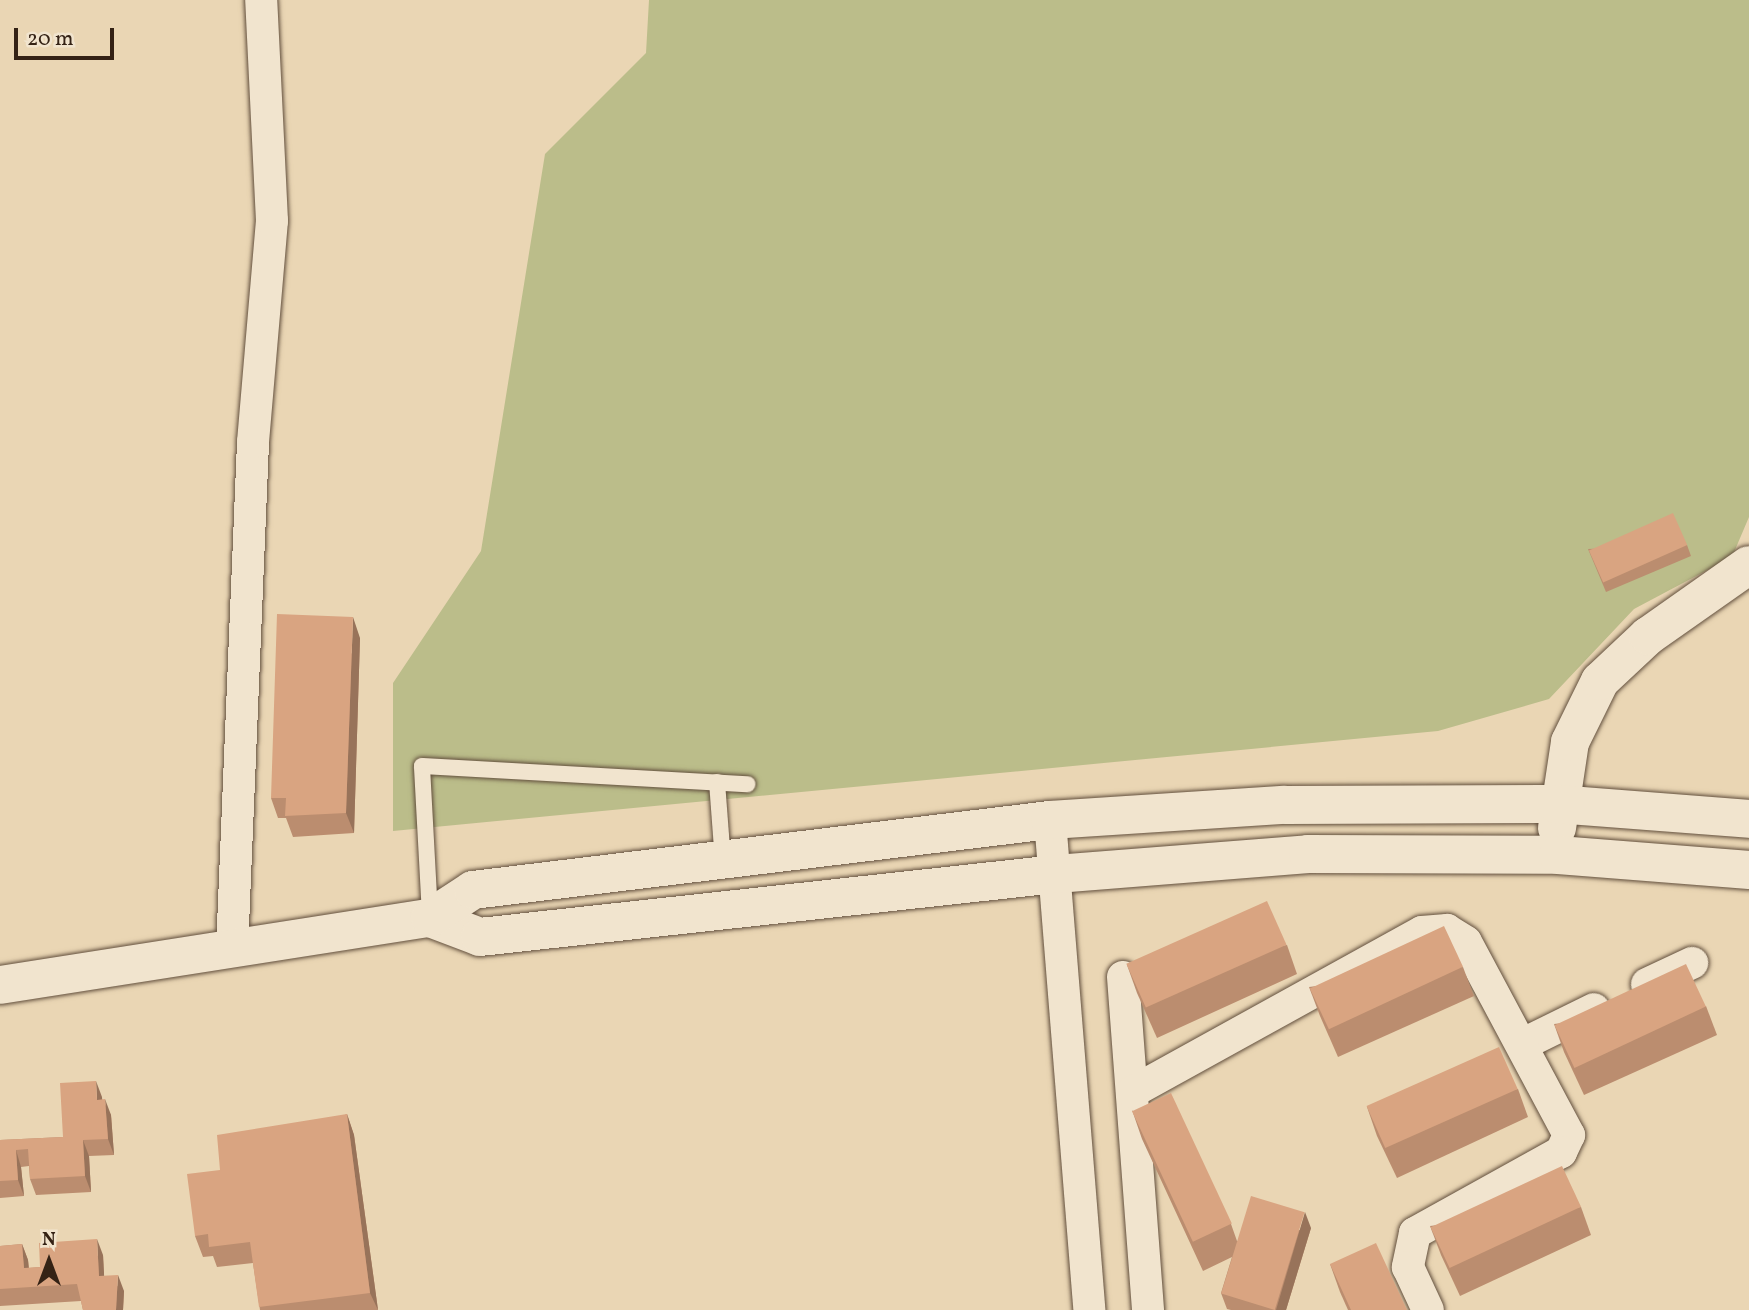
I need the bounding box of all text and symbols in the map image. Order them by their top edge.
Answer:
scale bar [18,14,117,58]
text: 20 m [27,25,73,54]
north arrow [14,1226,84,1296]
text: N [42,1227,56,1253]

